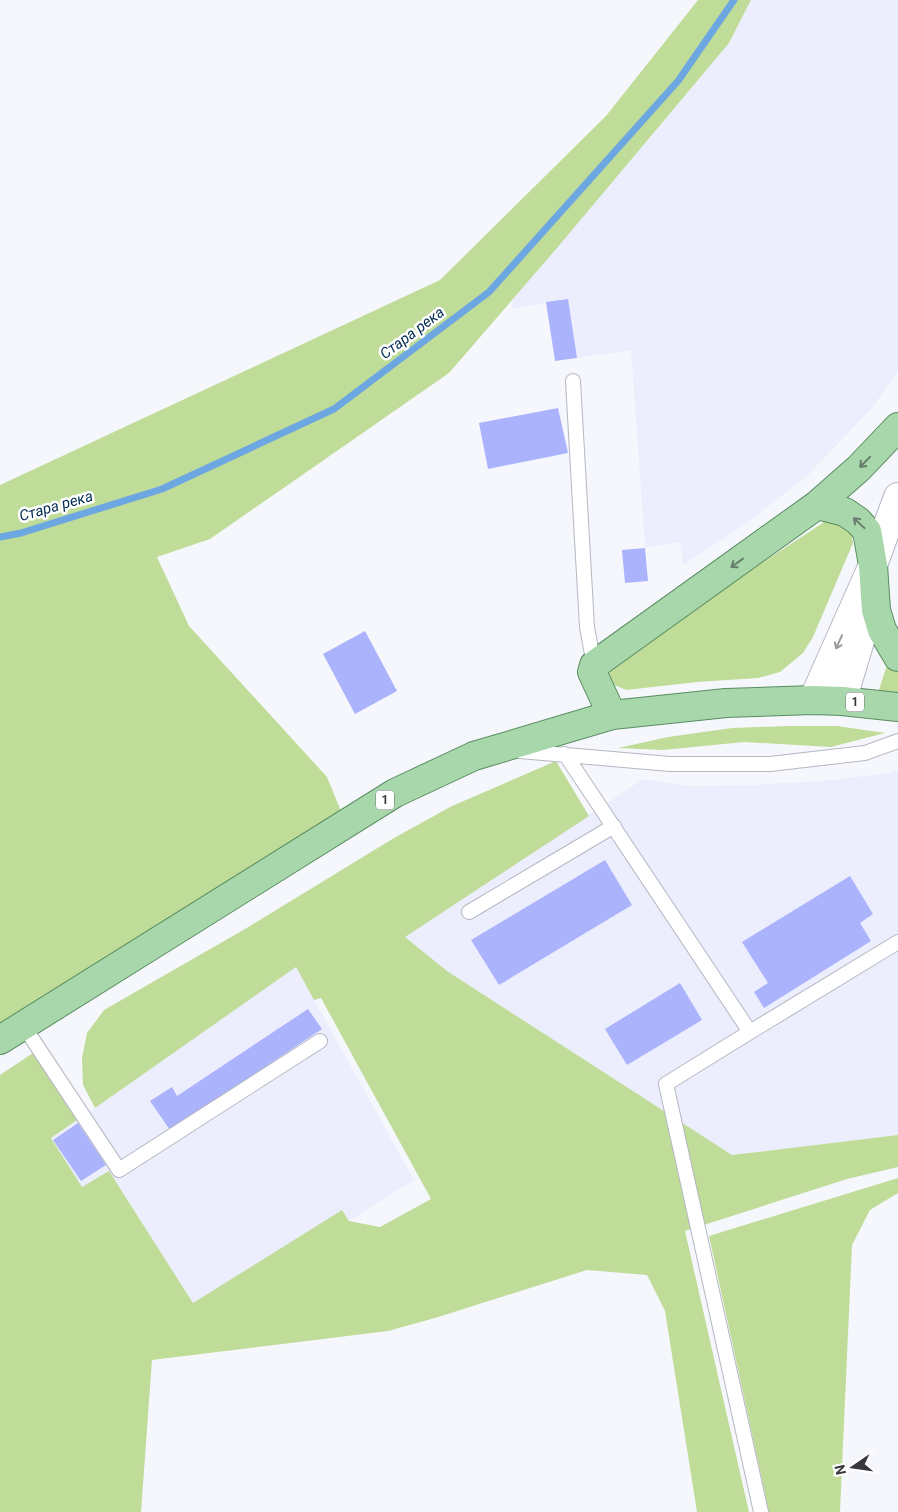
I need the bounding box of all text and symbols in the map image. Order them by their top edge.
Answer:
water label: Стара река [376,303,448,363]
one-way arrow [859,456,871,469]
water label: Стара река [17,487,95,525]
one-way arrow [853,517,866,529]
one-way arrow [730,558,744,568]
one-way arrow [834,634,843,649]
road number: 1 [846,692,864,712]
road number: 1 [376,790,394,810]
north arrow [828,1442,878,1492]
text: N [831,1463,849,1477]

